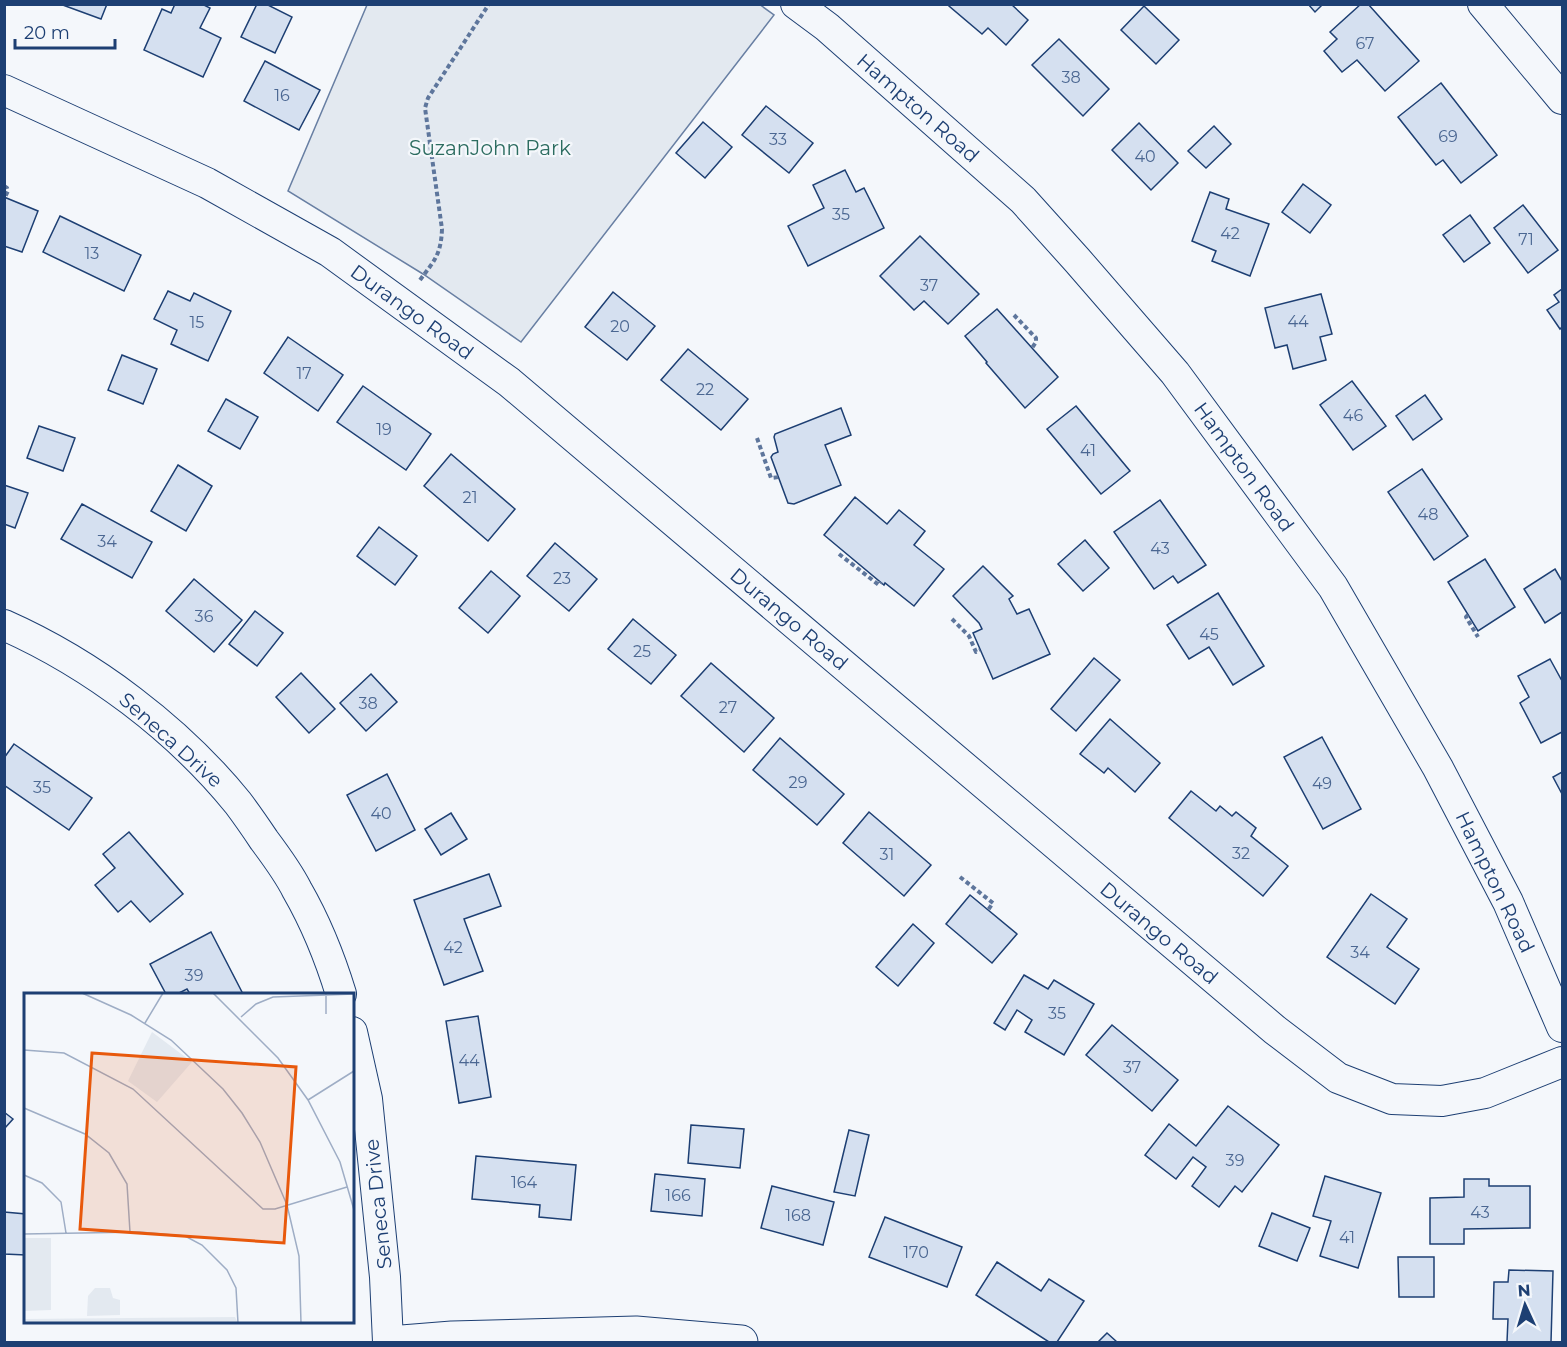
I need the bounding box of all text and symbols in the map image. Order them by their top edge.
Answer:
scale bar [15,12,116,50]
text: 20 m [24,22,70,44]
house number: 67 [1355,34,1375,53]
street label: Hampton Road [852,48,984,168]
house number: 38 [1061,68,1081,87]
house number: 16 [274,86,290,105]
house number: 69 [1438,127,1458,146]
house number: 33 [769,130,787,149]
park label: SuzanJohn Park [409,136,571,160]
house number: 40 [1134,147,1156,166]
house number: 35 [832,205,850,224]
house number: 42 [1220,224,1240,243]
house number: 71 [1518,230,1534,249]
house number: 13 [85,244,99,263]
street label: Durango Road [346,259,478,365]
house number: 37 [920,276,938,295]
house number: 44 [1287,312,1309,331]
house number: 15 [190,313,204,332]
house number: 20 [610,317,630,336]
house number: 17 [296,364,312,383]
house number: 22 [696,380,714,399]
street label: Hampton Road [1189,398,1299,536]
house number: 46 [1343,406,1363,425]
house number: 19 [376,420,392,439]
house number: 41 [1080,441,1096,460]
house number: 21 [463,488,477,507]
house number: 48 [1418,505,1438,524]
house number: 34 [97,532,117,551]
house number: 43 [1150,539,1170,558]
street label: Durango Road [725,563,853,675]
house number: 23 [553,569,571,588]
house number: 36 [195,607,214,626]
house number: 45 [1199,625,1219,644]
house number: 25 [633,642,651,661]
street label: Seneca Drive [114,687,228,793]
house number: 38 [358,694,378,713]
house number: 27 [719,698,737,717]
house number: 29 [789,773,807,792]
house number: 49 [1312,774,1332,793]
house number: 35 [33,778,51,797]
house number: 40 [370,804,392,823]
street label: Hampton Road [1450,807,1540,957]
house number: 32 [1232,844,1250,863]
house number: 31 [880,845,894,864]
street label: Durango Road [1095,877,1223,989]
house number: 42 [443,938,463,957]
house number: 34 [1350,943,1370,962]
house number: 39 [185,966,203,985]
inset map [24,993,354,1323]
house number: 35 [1048,1004,1066,1023]
house number: 44 [458,1051,480,1070]
house number: 37 [1123,1058,1141,1077]
street label: Seneca Drive [359,1138,397,1270]
house number: 39 [1226,1151,1244,1170]
house number: 164 [511,1173,537,1192]
house number: 166 [665,1186,691,1205]
house number: 43 [1470,1203,1490,1222]
house number: 168 [785,1206,811,1225]
house number: 41 [1339,1228,1355,1247]
house number: 170 [903,1243,929,1262]
north arrow [1495,1275,1555,1335]
text: N [1517,1281,1531,1300]

